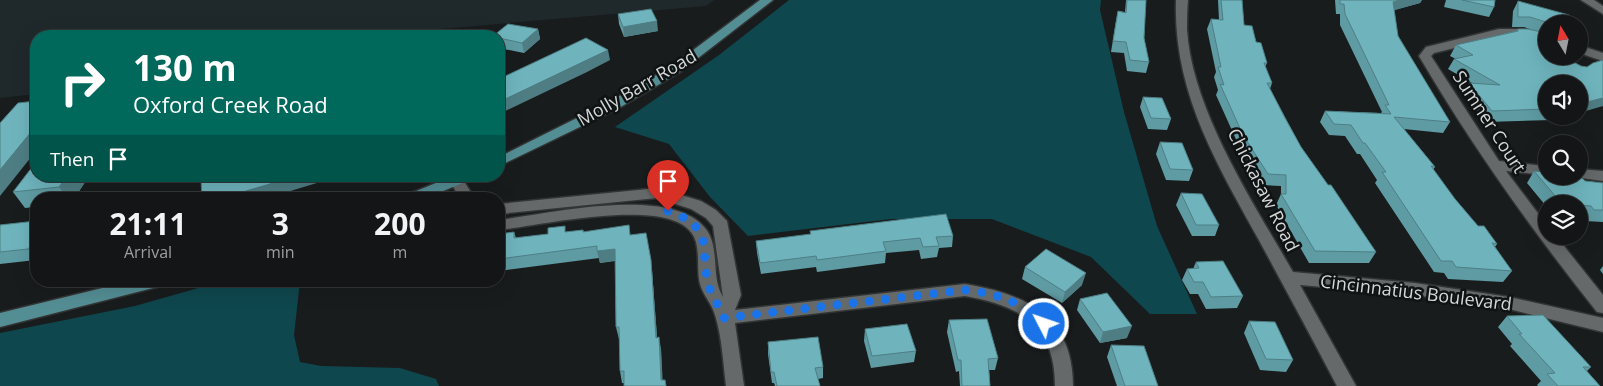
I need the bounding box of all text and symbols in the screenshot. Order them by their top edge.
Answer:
north arrow [1538,15,1588,65]
map controls [1538,15,1588,245]
street label: Molly Barr Road [573,43,700,131]
text: 130 m [133,44,237,91]
icon: right [50,50,115,115]
street label: Sumner Court [1448,66,1532,177]
button: sound [1538,75,1588,125]
text: Oxford Creek Road [133,89,328,119]
street label: Chickasaw Road [1223,124,1305,255]
button: search [1538,135,1588,185]
icon: arrive [104,145,132,173]
text: Then [50,146,94,172]
pin [647,160,689,211]
icon: arrive [654,167,682,195]
button: layers [1538,195,1588,245]
text: 21:11 [109,203,187,244]
text: 3 [272,203,289,244]
text: 200 [374,203,426,244]
text: Arrival [124,241,172,263]
text: min [266,241,295,263]
text: m [392,241,407,263]
street label: Cincinnatius Boulevard [1319,268,1513,316]
position arrow [1017,297,1069,349]

